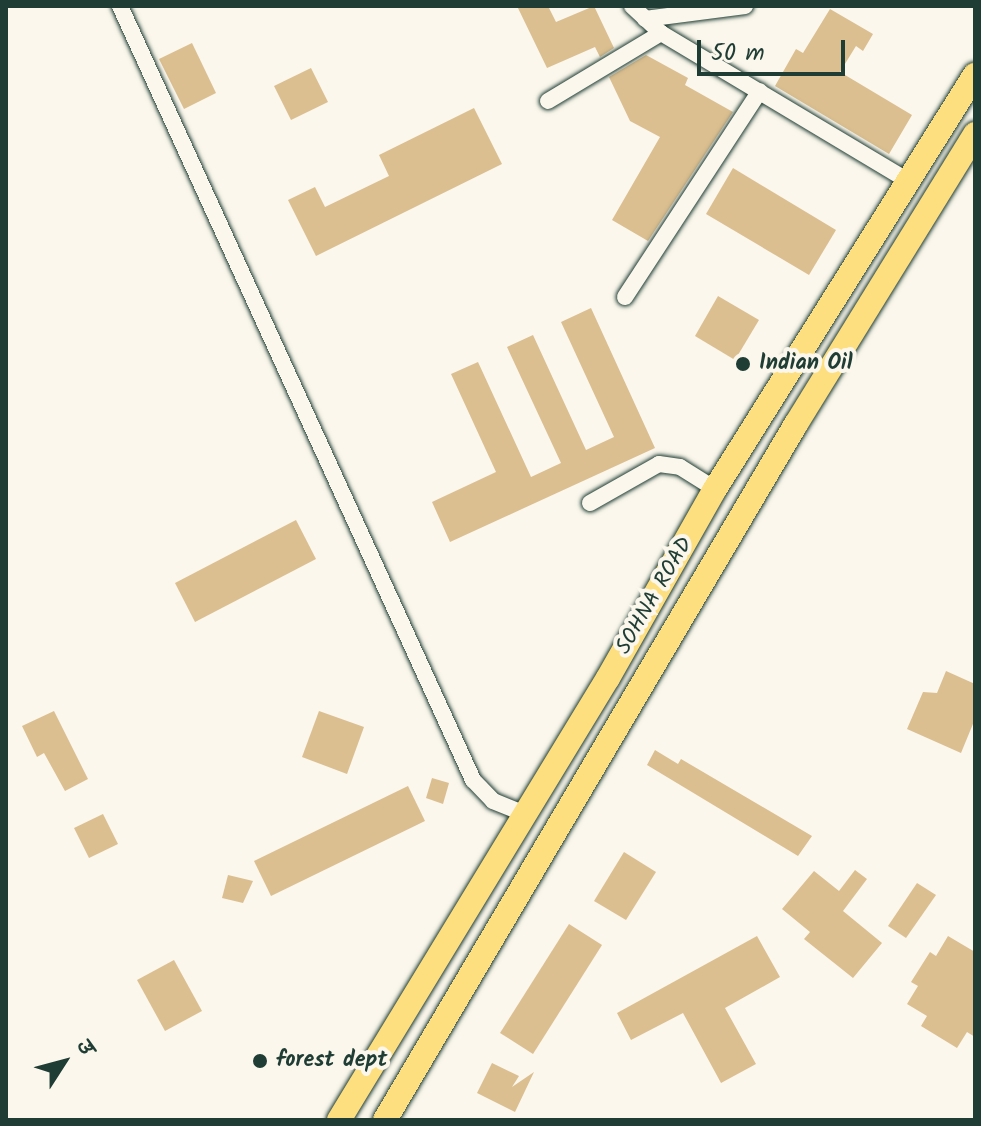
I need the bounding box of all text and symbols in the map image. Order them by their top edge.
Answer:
scale bar [701,24,849,74]
text: 50 m [711,34,765,73]
place label: Indian Oil [759,351,853,377]
marker: Indian Oil [734,355,752,373]
street label: SOHNA ROAD [611,533,699,659]
north arrow [24,1022,104,1102]
text: उ [66,1032,102,1063]
place label: forest dept [276,1048,387,1074]
marker: forest dept [251,1052,269,1070]

